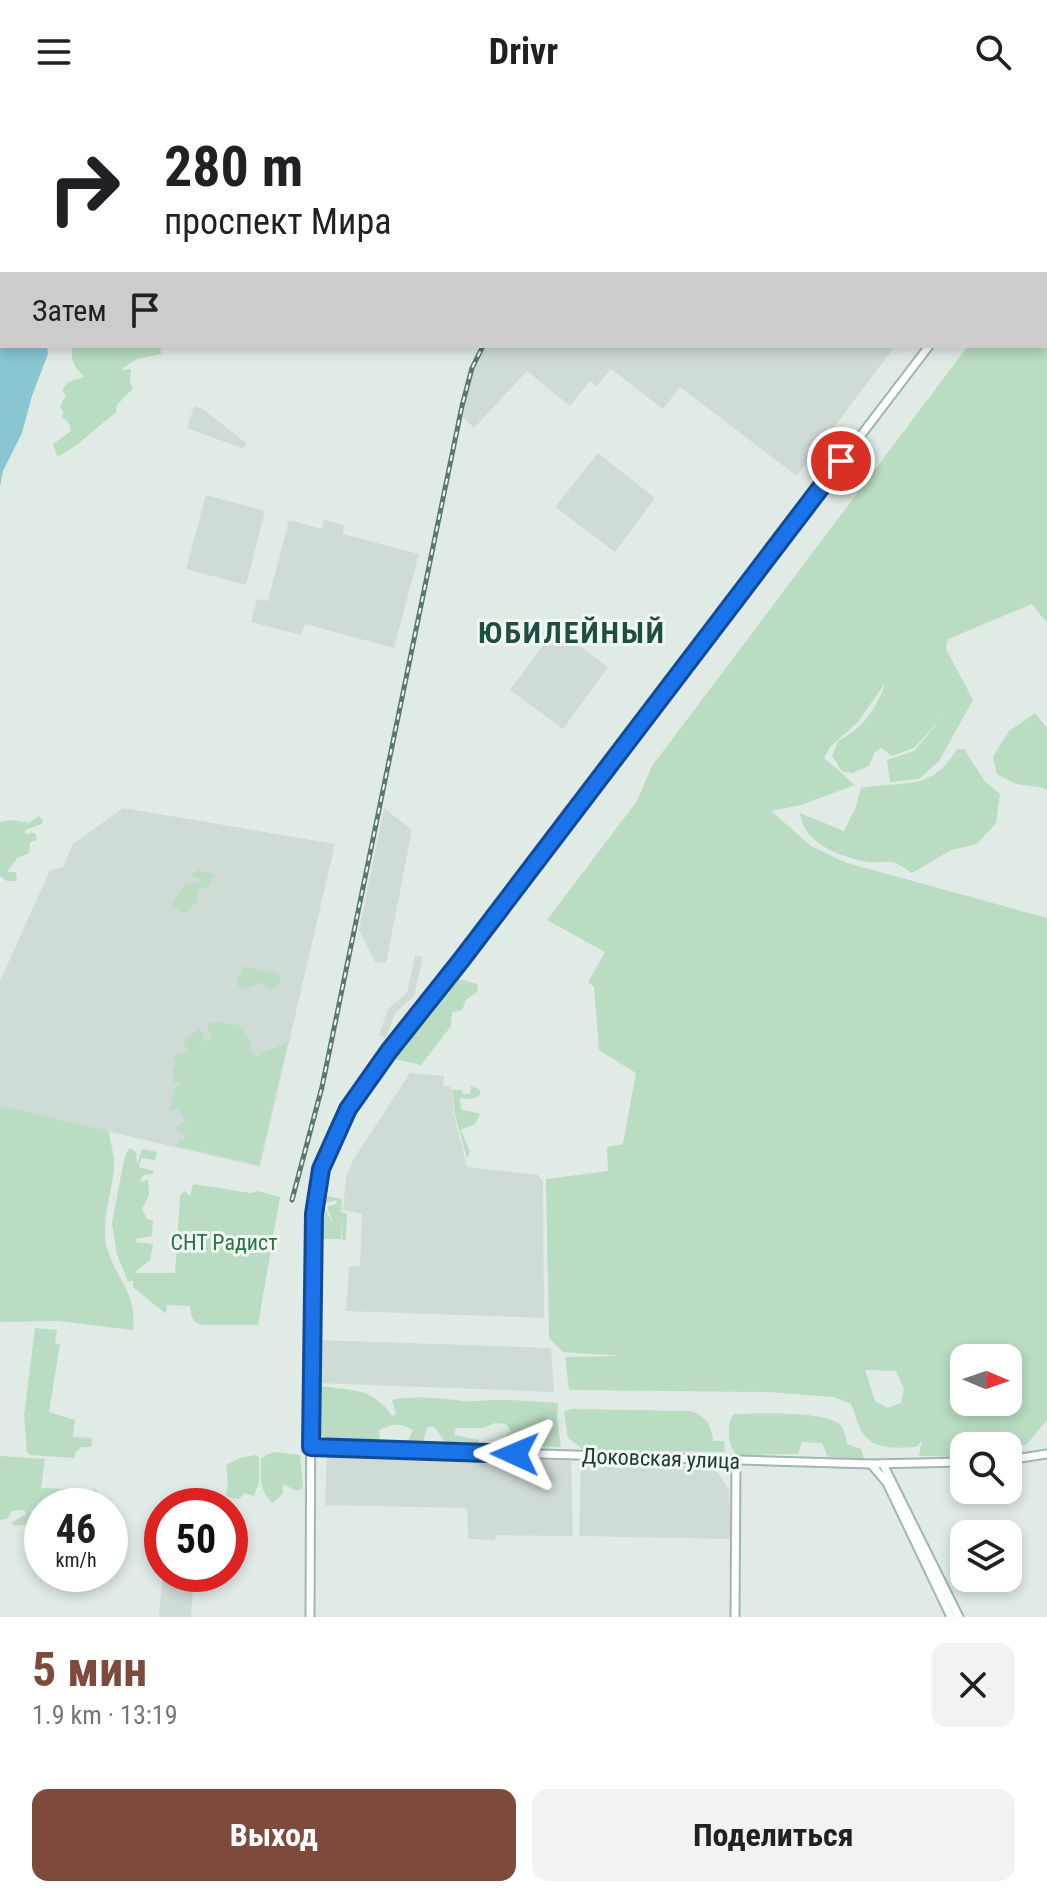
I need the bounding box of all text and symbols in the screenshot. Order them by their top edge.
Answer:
icon: menu [32,30,76,74]
icon: search [971,30,1015,74]
text: Drivr [489,31,558,73]
text: 280 m [164,134,303,200]
icon: right [32,136,136,240]
text: проспект Мира [164,201,391,243]
icon: arrive [123,288,167,332]
text: Затем [32,293,107,328]
pin [807,427,875,495]
icon: arrive [819,439,863,483]
district label: ЮБИЛЕЙНЫЙ [478,615,666,650]
park label: СНТ Радист [170,1230,278,1255]
north arrow [950,1344,1022,1416]
map controls [950,1344,1022,1592]
position arrow [473,1412,557,1496]
button: search [950,1432,1022,1504]
street label: Доковская улица [581,1443,740,1474]
speed limit sign: 50 [144,1488,248,1592]
text: 46 [56,1506,96,1553]
button: layers [950,1520,1022,1592]
text: km/h [55,1548,97,1572]
text: 5 мин [32,1641,147,1698]
button: close [931,1643,1015,1727]
text: 1.9 km · 13:19 [32,1700,177,1730]
button: Выход [32,1789,516,1881]
button: Поделиться [532,1789,1015,1881]

